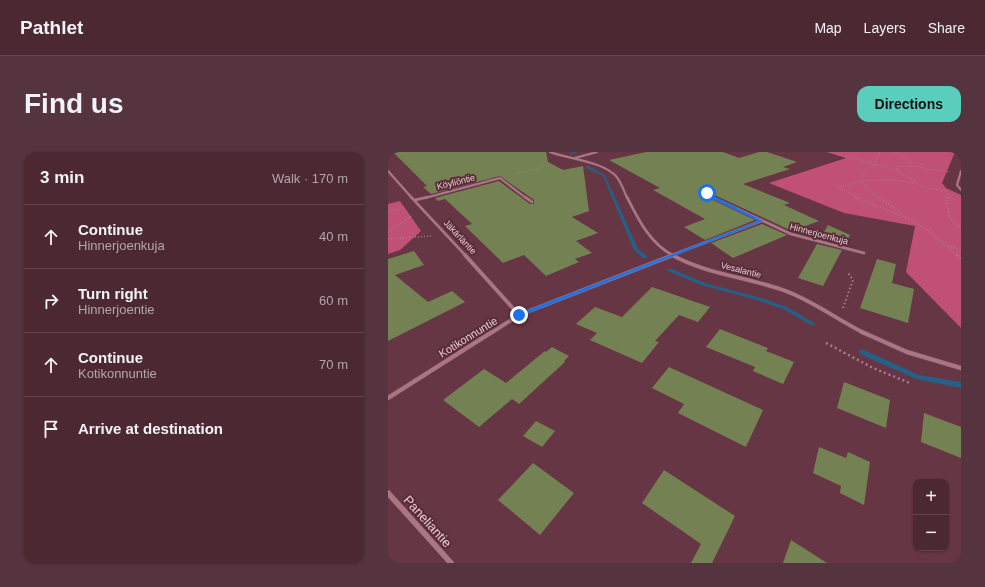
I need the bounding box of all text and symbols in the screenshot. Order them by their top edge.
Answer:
text: Pathlet [20,17,83,38]
text: Map [814,20,842,36]
text: Layers [864,20,906,36]
text: Share [928,20,965,36]
button: Directions [857,86,961,122]
text: Find us [24,88,124,119]
text: 3 min [40,168,84,187]
text: Walk · 170 m [272,171,348,186]
street label: Köyliöntie [436,172,476,192]
route start [698,184,716,202]
street label: Jäkärläntie [441,218,479,256]
text: Continue [78,221,143,238]
street label: Hinnerjoenkuja [789,221,849,247]
icon: ahead [40,226,62,248]
text: 40 m [319,229,348,244]
text: Hinnerjoenkuja [78,238,165,253]
street label: Vesalantie [720,260,762,280]
text: Turn right [78,285,148,302]
icon: right [40,290,62,312]
text: 60 m [319,293,348,308]
text: Hinnerjoentie [78,302,155,317]
route end [510,306,528,324]
street label: Kotikonnuntie [437,314,499,360]
text: Continue [78,349,143,366]
icon: ahead [40,354,62,376]
text: 70 m [319,357,348,372]
text: Kotikonnuntie [78,366,157,381]
icon: arrive [40,418,62,440]
text: Arrive at destination [78,420,223,437]
map controls [913,479,949,551]
button: + [913,479,949,515]
street label: Paneliantie [401,492,455,550]
button: − [913,515,949,551]

